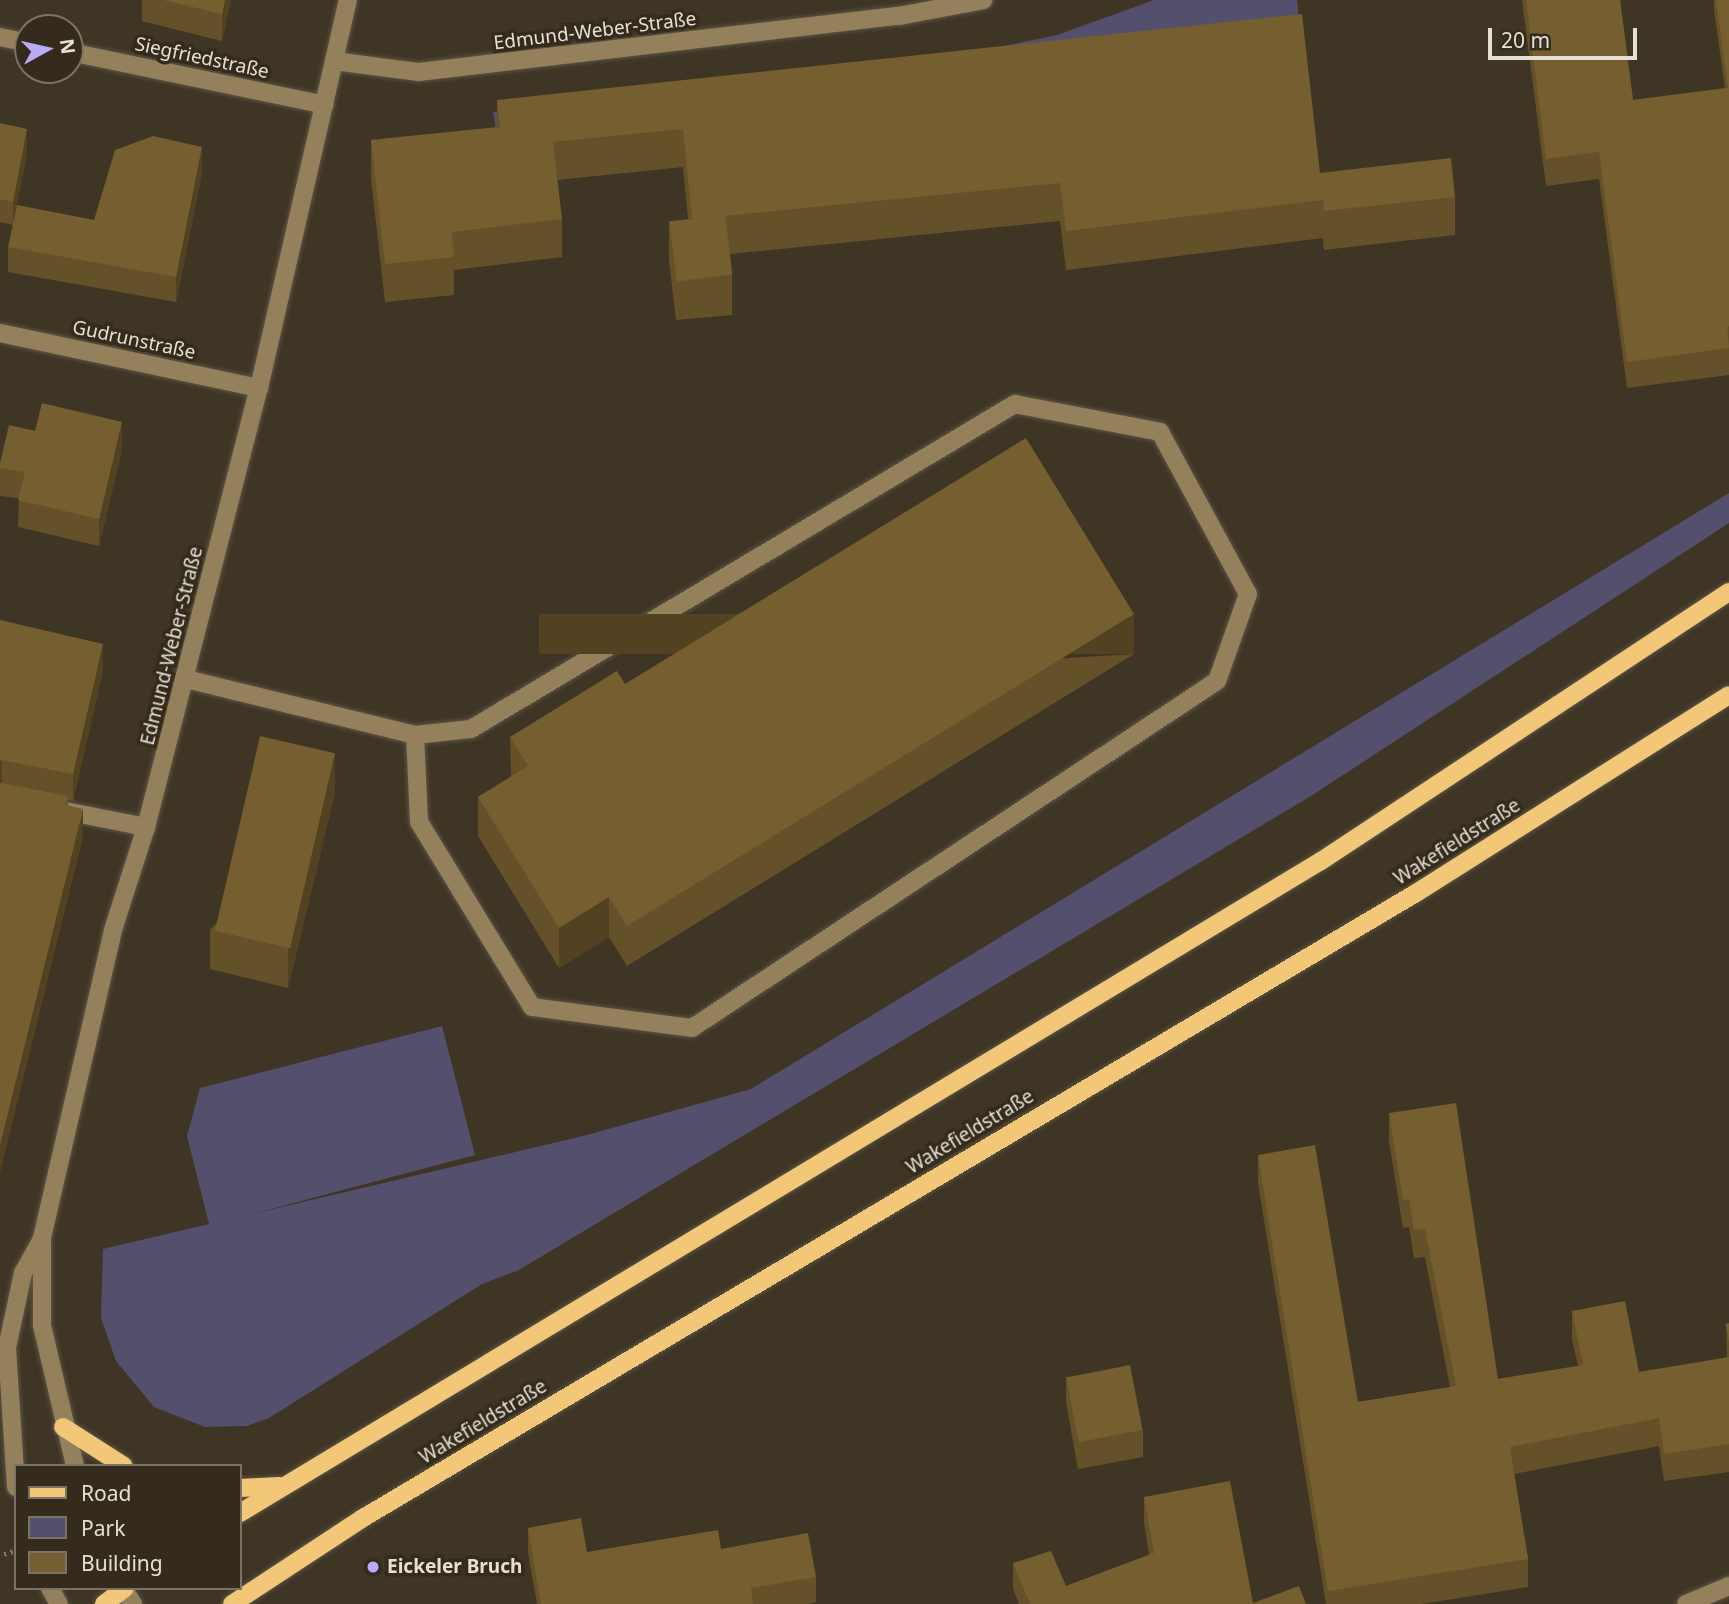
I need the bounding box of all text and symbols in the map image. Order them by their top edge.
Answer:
street label: Edmund-Weber-Straße [492,7,698,55]
north arrow [14,14,84,84]
scale bar [1491,14,1640,58]
text: 20 m [1501,26,1550,54]
street label: Siegfriedstraße [133,33,271,83]
text: N [54,37,82,56]
street label: Gudrunstraße [70,316,198,364]
street label: Edmund-Weber-Straße [136,544,208,748]
street label: Wakefieldstraße [1390,794,1524,890]
street label: Wakefieldstraße [902,1085,1038,1179]
street label: Wakefieldstraße [415,1375,551,1469]
legend [14,1464,242,1590]
text: Road [81,1479,131,1507]
text: Park [81,1514,125,1542]
text: Building [81,1549,163,1577]
place label: Eickeler Bruch [387,1556,522,1578]
marker: Eickeler Bruch [365,1559,381,1575]

